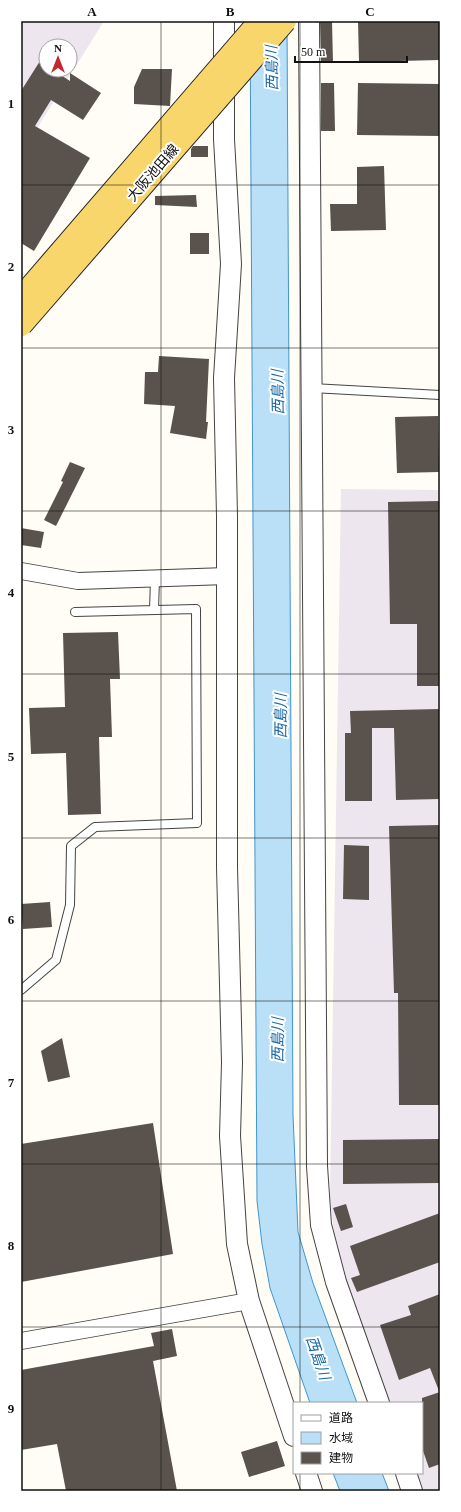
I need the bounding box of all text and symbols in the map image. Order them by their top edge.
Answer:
text: A [87,4,97,19]
text: B [226,4,235,19]
text: C [365,4,375,19]
north arrow [38,38,78,78]
scale bar [295,38,407,64]
text: N [54,42,62,54]
water label: 西島川 [264,43,280,91]
text: 50 m [301,45,326,59]
text: 1 [8,96,14,111]
street label: 大阪池田線 [124,142,182,204]
text: 2 [8,259,14,274]
water label: 西島川 [270,367,286,415]
text: 3 [8,422,15,437]
text: 4 [8,585,15,600]
water label: 西島川 [273,692,289,739]
text: 5 [8,749,15,764]
text: 6 [8,912,15,927]
water label: 西島川 [270,1016,286,1063]
text: 7 [8,1075,15,1090]
text: 8 [8,1238,15,1253]
water label: 西島川 [303,1334,334,1384]
text: 9 [8,1401,15,1416]
legend [293,1402,423,1474]
text: 道路 [329,1411,353,1425]
text: 水域 [329,1431,353,1445]
text: 建物 [329,1451,353,1465]

